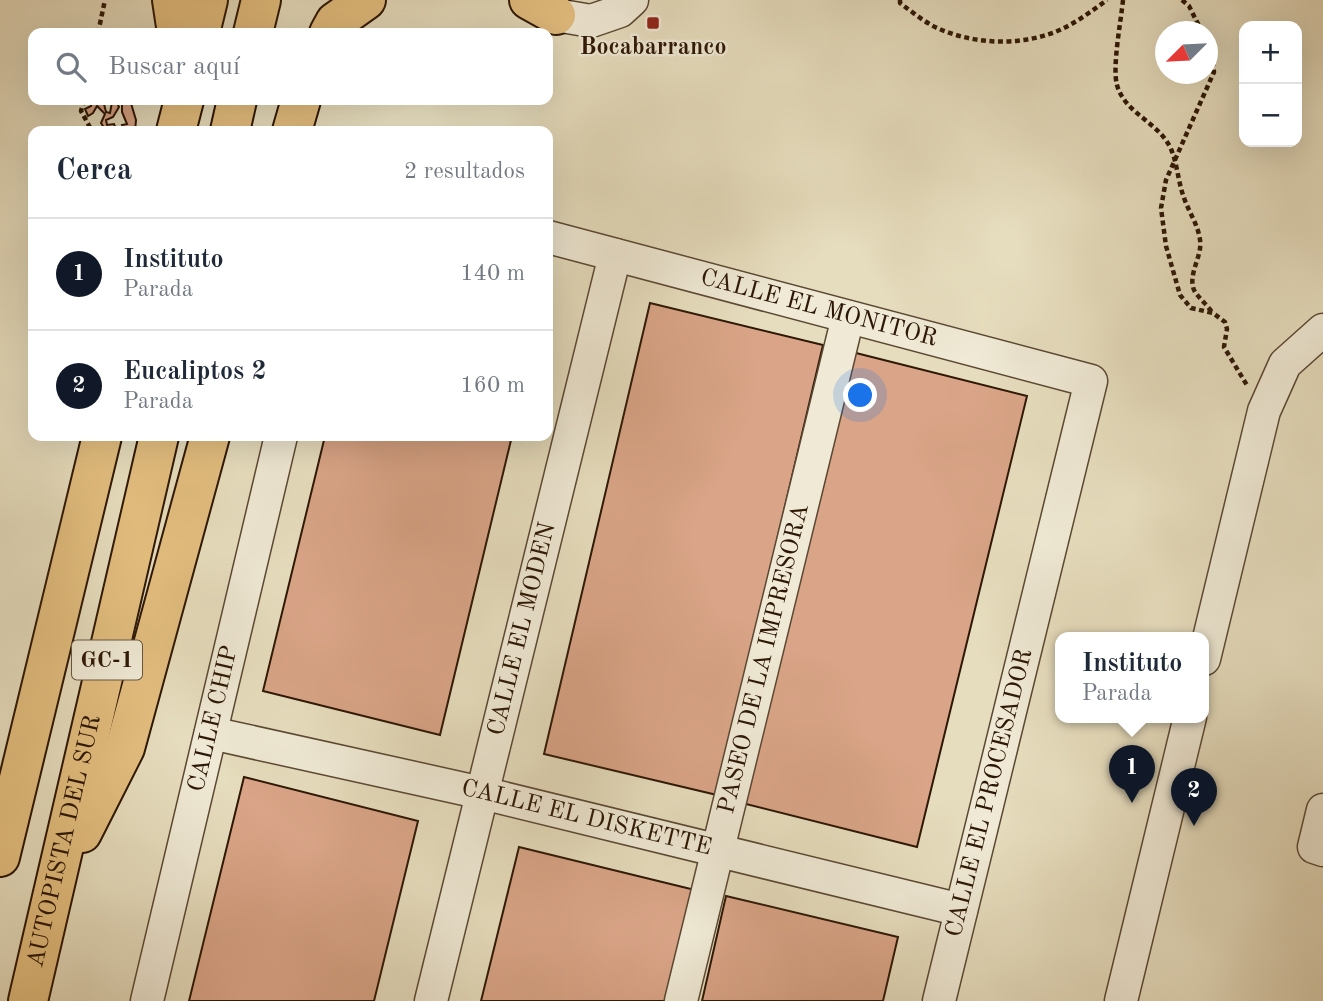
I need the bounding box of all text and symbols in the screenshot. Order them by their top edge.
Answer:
marker: Bocabarranco [645,15,661,31]
north arrow [1155,21,1218,84]
map controls [1239,21,1302,147]
button: + [1239,21,1302,84]
search box [28,28,553,105]
place label: Bocabarranco [579,36,727,60]
icon: search [52,48,90,86]
text: Buscar aquí [108,54,240,80]
button: − [1239,84,1302,147]
text: Cerca [56,156,132,186]
text: 2 resultados [404,160,525,183]
text: Instituto [123,247,224,273]
text: 1 [72,262,86,285]
text: 140 m [460,262,525,285]
street label: CALLE EL MONITOR [698,266,940,352]
text: Parada [123,278,193,301]
text: Eucaliptos 2 [123,359,267,385]
text: 2 [72,374,86,397]
text: 160 m [460,374,525,397]
your location [843,378,877,412]
text: Parada [123,390,193,413]
street label: PASEO DE LA IMPRESORA [715,502,814,816]
street label: CALLE EL MODEN [485,520,561,738]
popup [1055,632,1209,723]
road number: GC-1 [72,640,142,680]
street label: CALLE CHIP [185,643,243,794]
street label: CALLE EL PROCESADOR [943,646,1037,940]
text: Instituto [1082,651,1182,677]
text: Parada [1082,682,1152,705]
street label: AUTOPISTA DEL SUR [24,713,106,970]
pin: 1 [1109,745,1155,803]
pin: 2 [1171,768,1217,826]
street label: CALLE EL DISKETTE [459,777,714,861]

